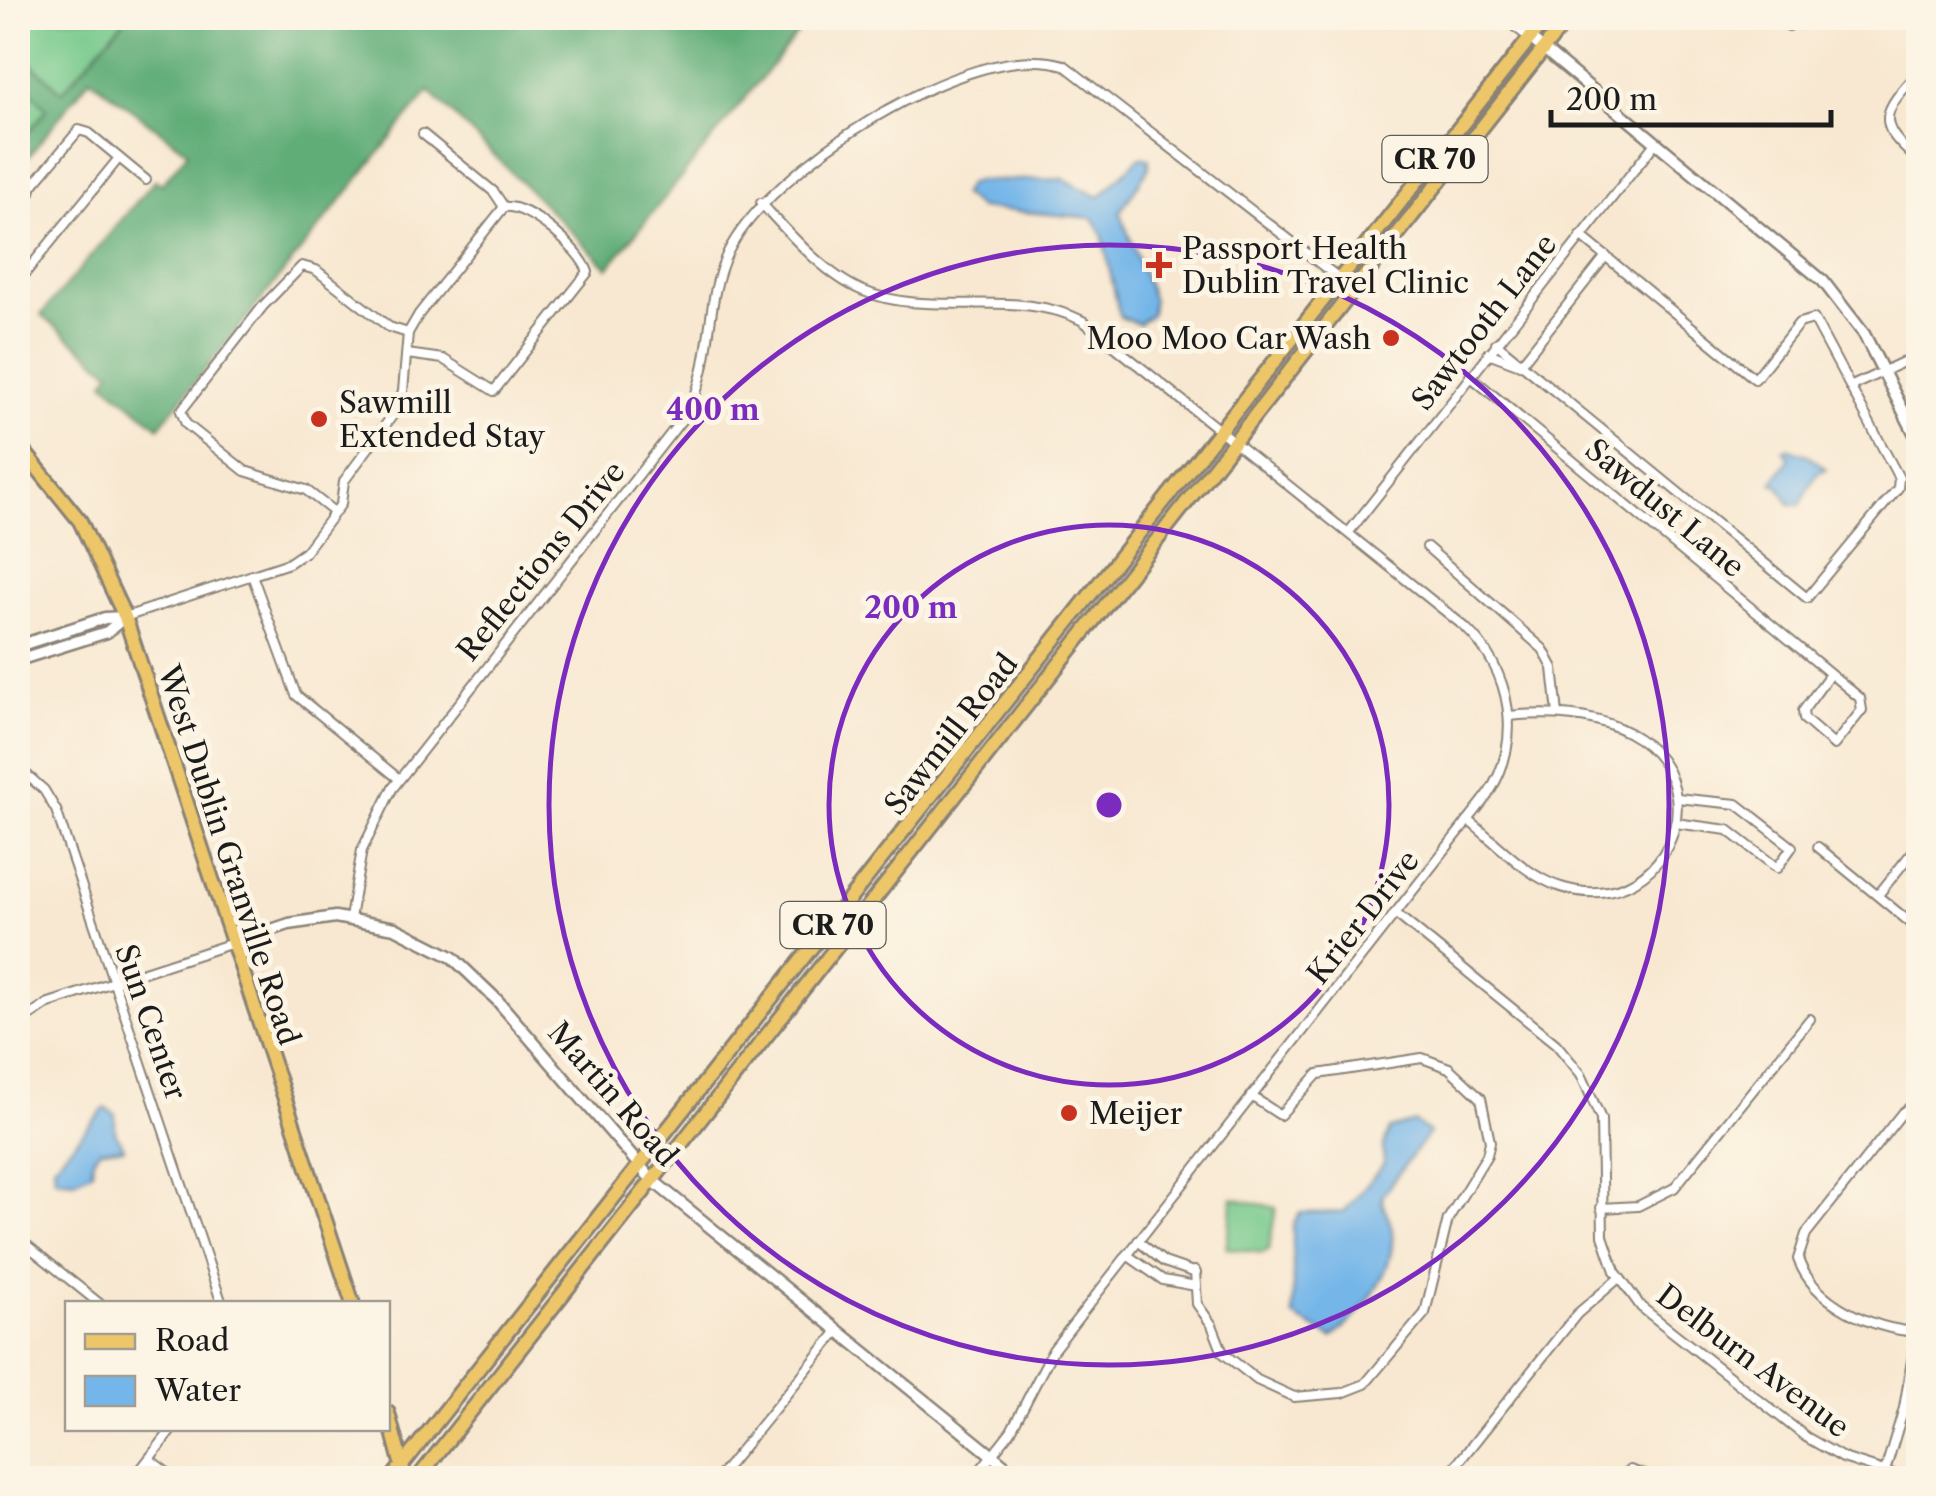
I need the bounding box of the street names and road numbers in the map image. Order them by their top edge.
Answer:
road number: CR 70 [1382,136,1488,182]
street label: Sawtooth Lane [1404,226,1564,418]
street label: Sawdust Lane [1578,431,1752,585]
street label: Reflections Drive [449,454,633,668]
street label: Sawmill Road [876,646,1026,822]
street label: West Dublin Granville Road [150,660,308,1050]
street label: Krier Drive [1299,843,1427,991]
road number: CR 70 [780,902,886,948]
street label: Sun Center [107,939,195,1105]
street label: Martin Road [540,1014,686,1174]
street label: Delburn Avenue [1649,1277,1857,1445]

